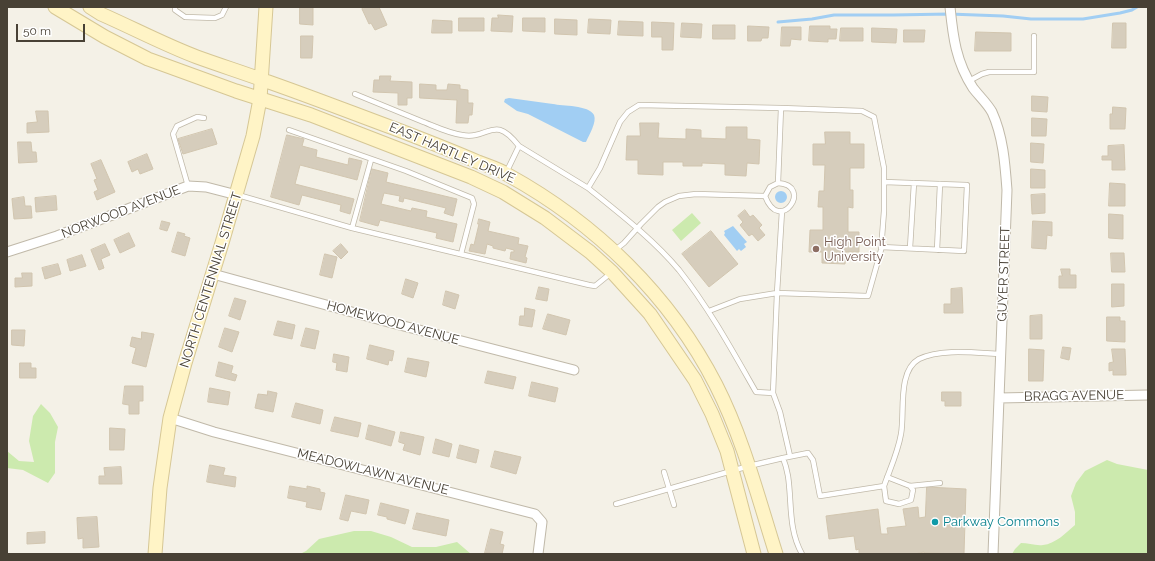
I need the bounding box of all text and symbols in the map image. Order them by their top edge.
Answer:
scale bar [18,16,87,42]
text: 50 m [23,24,51,38]
street label: EAST HARTLEY DRIVE [387,119,517,187]
street label: NORWOOD AVENUE [59,182,183,242]
street label: NORTH CENTENNIAL STREET [177,190,245,370]
street label: GUYER STREET [995,226,1013,322]
place label: High Point University [824,234,886,265]
marker: High Point University [811,244,821,254]
street label: HOMEWOOD AVENUE [325,298,461,348]
street label: BRAGG AVENUE [1024,387,1124,405]
street label: MEADOWLAWN AVENUE [296,446,450,498]
place label: Parkway Commons [943,514,1059,530]
marker: Parkway Commons [930,517,940,527]

